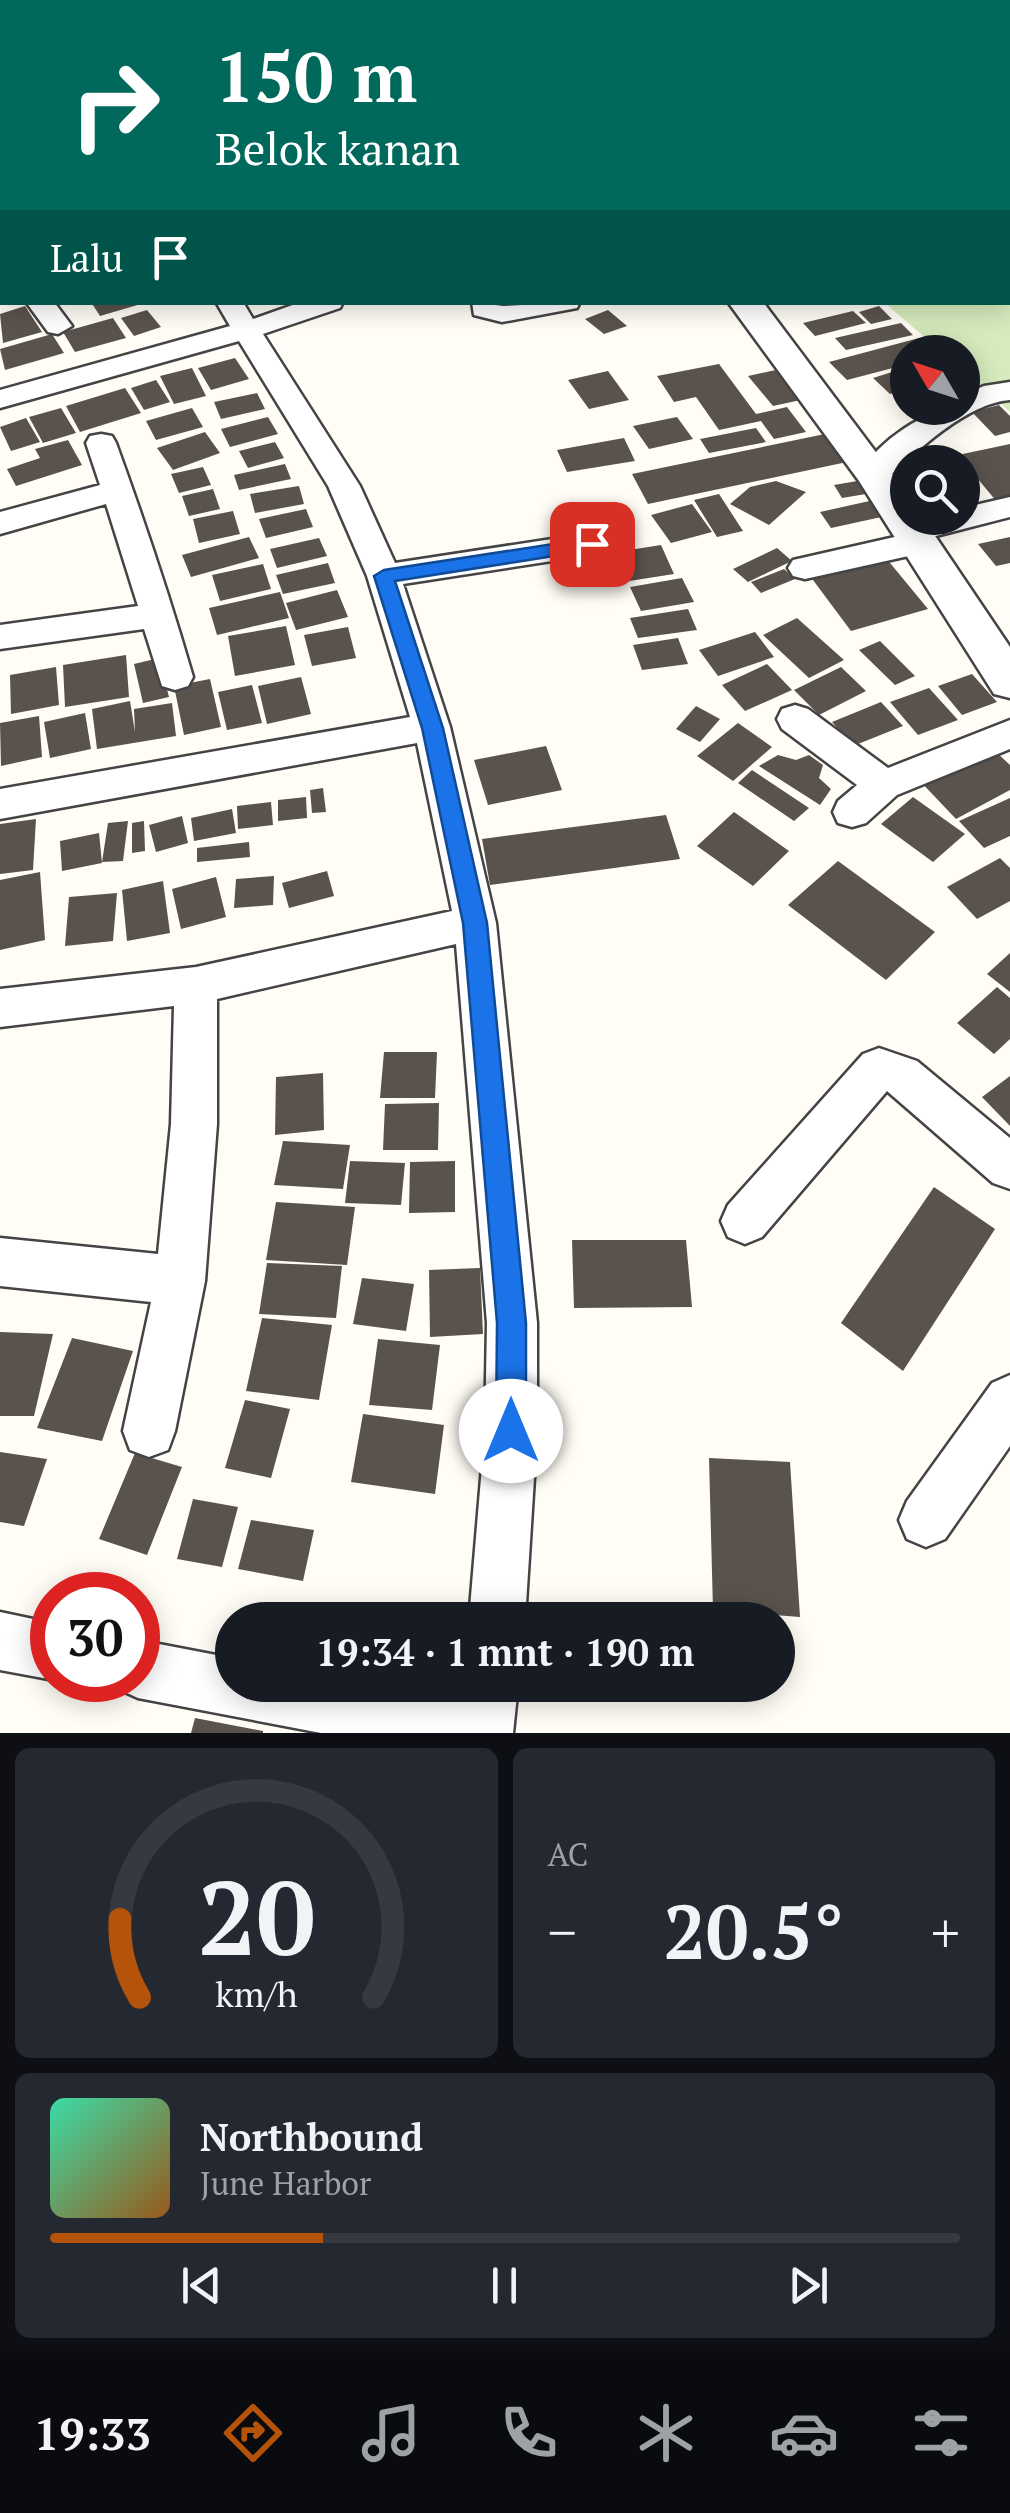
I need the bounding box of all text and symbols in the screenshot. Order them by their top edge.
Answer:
text: 150 m [215,29,417,122]
icon: right [50,40,180,170]
text: Belok kanan [215,118,460,178]
icon: arrive [143,230,198,285]
text: Lalu [50,233,123,283]
north arrow [890,335,980,425]
map controls [890,335,980,535]
button: search [890,445,980,535]
pin [550,502,635,587]
icon: arrive [565,517,620,572]
position arrow [459,1379,563,1483]
speed limit sign: 30 [30,1572,160,1702]
text: 19:34 · 1 mnt · 190 m [316,1627,694,1677]
text: AC [548,1833,588,1875]
text: 20 [197,1847,315,1985]
text: 20.5° [664,1881,844,1980]
text: − [548,1895,577,1968]
text: + [931,1895,960,1968]
text: km/h [215,1970,298,2017]
text: Northbound [200,2112,423,2162]
text: June Harbor [200,2162,371,2204]
icon: previous [174,2258,229,2313]
icon: pause [477,2258,532,2313]
icon: next [781,2258,836,2313]
icon: directions [218,2398,288,2468]
icon: music [356,2398,426,2468]
icon: phone [494,2398,564,2468]
icon: climate [631,2398,701,2468]
icon: car [769,2398,839,2468]
icon: filters [906,2398,976,2468]
text: 19:33 [34,2403,151,2463]

